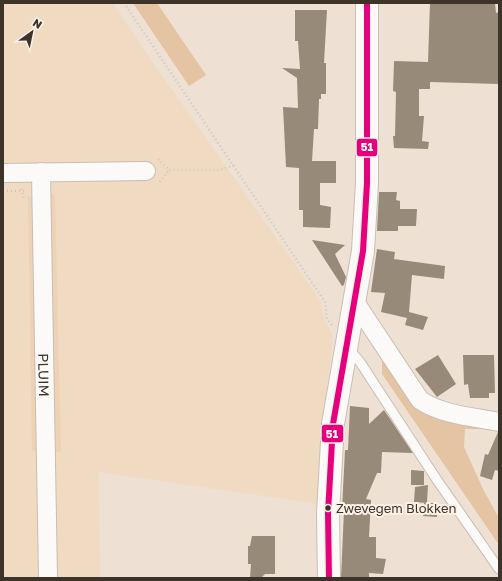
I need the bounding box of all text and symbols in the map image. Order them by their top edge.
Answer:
north arrow [12,12,52,52]
text: N [31,15,45,31]
line badge: 51 [356,138,378,157]
text: 51 [361,140,374,153]
street label: PLUIM [36,353,53,397]
line badge: 51 [321,424,344,443]
text: 51 [326,427,339,440]
place label: Zwevegem Blokken [336,500,457,516]
marker: Zwevegem Blokken [323,503,333,513]

